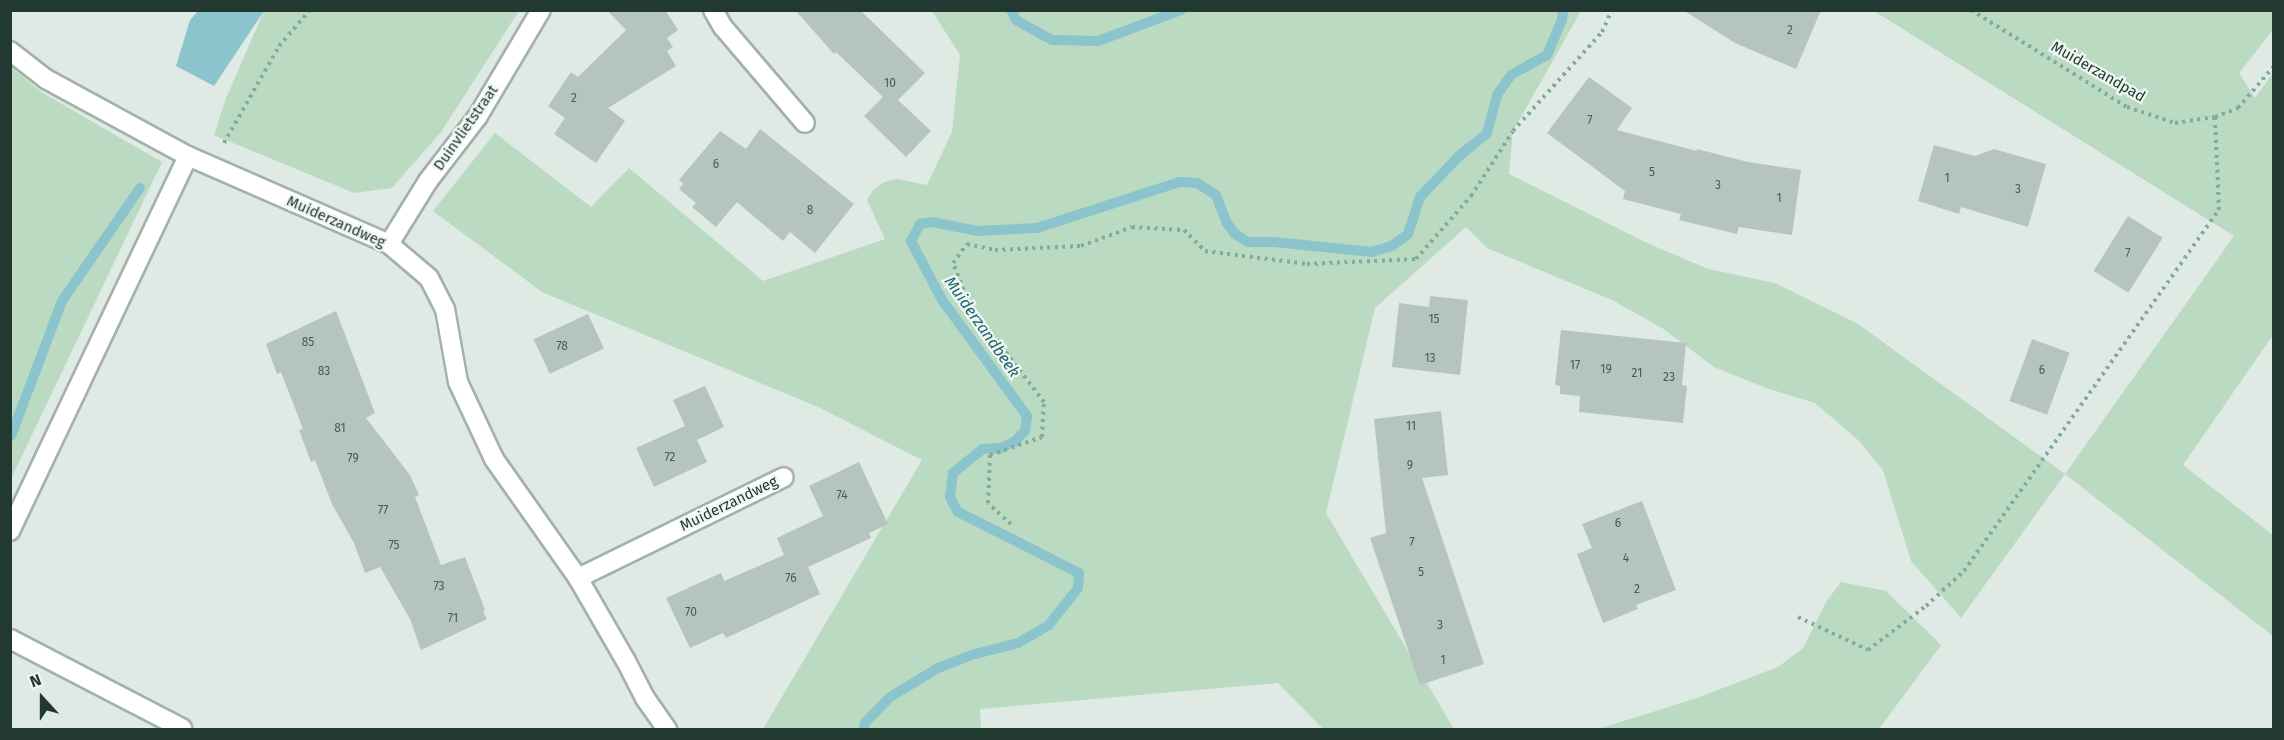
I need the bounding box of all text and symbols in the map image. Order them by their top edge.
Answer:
house number: 2 [1787,24,1793,38]
street label: Muiderzandpad [2048,38,2148,106]
house number: 10 [884,77,896,91]
street label: Duinvlietstraat [430,82,502,174]
house number: 2 [571,92,577,106]
house number: 7 [1587,114,1593,128]
house number: 6 [713,158,719,172]
house number: 5 [1649,166,1655,180]
house number: 1 [1944,172,1950,186]
house number: 3 [1715,179,1721,193]
house number: 3 [2015,183,2021,197]
street label: Muiderzandweg [284,192,388,252]
house number: 1 [1776,192,1782,206]
house number: 8 [807,204,813,218]
house number: 7 [2125,247,2131,261]
water label: Muiderzandbeek [940,273,1024,381]
house number: 15 [1428,313,1440,327]
house number: 85 [302,336,314,350]
house number: 78 [556,340,568,354]
house number: 13 [1424,352,1436,366]
house number: 17 [1570,359,1580,373]
house number: 19 [1600,363,1612,377]
house number: 6 [2039,364,2045,378]
house number: 83 [318,365,330,379]
house number: 21 [1632,367,1642,381]
house number: 23 [1663,371,1675,385]
house number: 11 [1406,420,1416,434]
house number: 81 [334,422,346,436]
house number: 72 [664,451,676,465]
house number: 79 [347,452,359,466]
house number: 9 [1407,459,1413,473]
street label: Muiderzandweg [677,473,781,535]
house number: 74 [836,489,848,503]
house number: 77 [378,504,388,518]
house number: 6 [1615,517,1621,531]
house number: 7 [1409,536,1415,550]
house number: 75 [388,539,400,553]
house number: 4 [1623,552,1629,566]
house number: 5 [1418,566,1424,580]
house number: 76 [785,572,797,586]
house number: 73 [433,580,445,594]
house number: 2 [1634,583,1640,597]
house number: 70 [685,606,697,620]
house number: 71 [448,612,458,626]
house number: 3 [1437,619,1443,633]
house number: 1 [1440,654,1446,668]
north arrow [12,668,72,728]
text: N [27,670,44,692]

